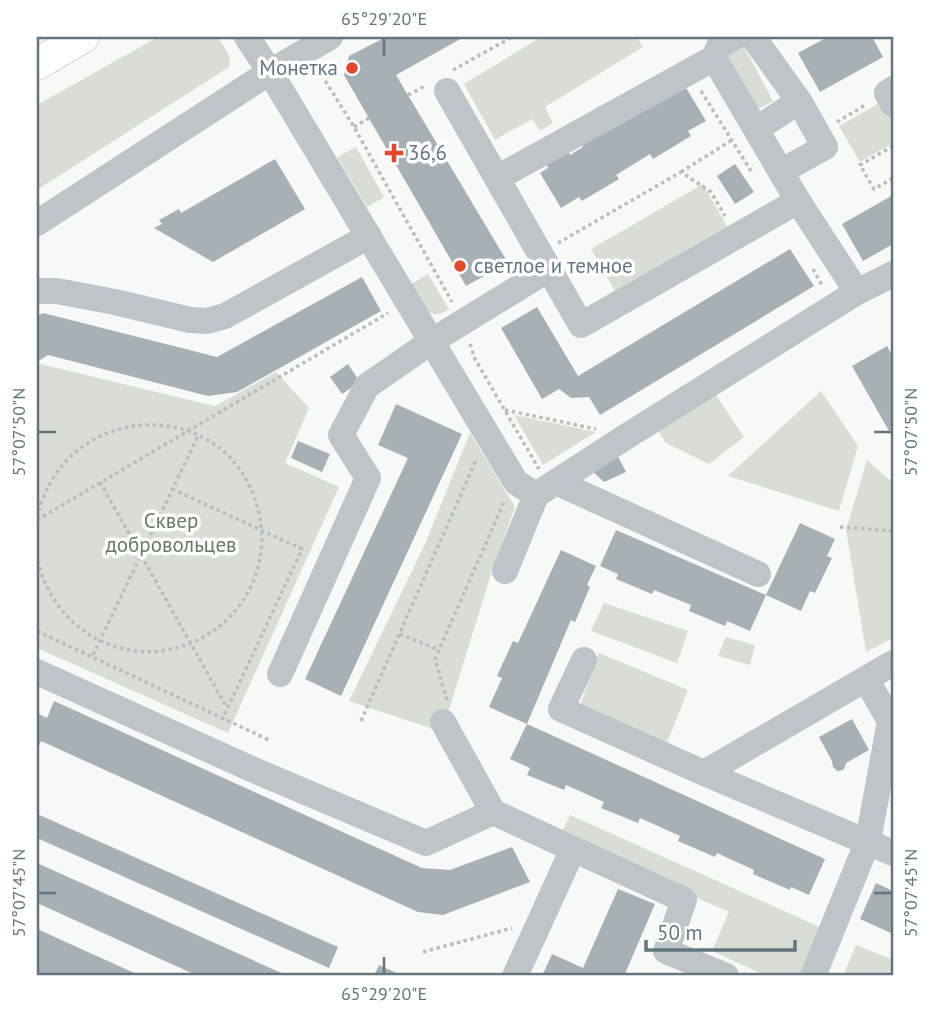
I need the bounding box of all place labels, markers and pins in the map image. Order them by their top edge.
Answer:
place label: Монетка [259,54,338,81]
marker: Монетка [344,60,360,76]
place label: 36,6 [408,139,447,166]
marker: 36,6 [386,145,402,161]
place label: светлое и темное [474,252,633,279]
marker: светлое и темное [452,258,468,274]

